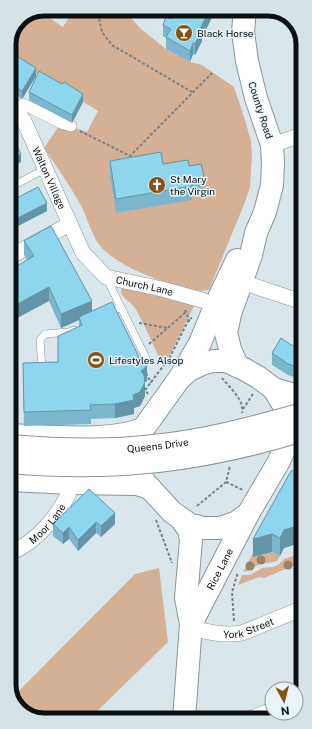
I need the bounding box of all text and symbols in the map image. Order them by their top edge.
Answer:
bar icon: Black Horse [174,23,194,43]
place label: Black Horse [197,27,254,39]
street label: County Road [246,80,276,140]
street label: Walton Village [30,145,69,211]
place label: St Mary the Virgin [170,173,215,197]
church icon: St Mary the Virgin [147,175,167,195]
street label: Church Lane [115,273,175,298]
sports icon: Lifestyles Alsop [86,350,106,370]
place label: Lifestyles Alsop [109,354,184,366]
street label: Queens Drive [127,435,190,455]
street label: Moor Lane [26,501,68,546]
street label: Rice Lane [204,546,235,592]
street label: York Street [223,615,275,640]
north arrow [264,681,304,721]
text: N [280,704,290,717]

